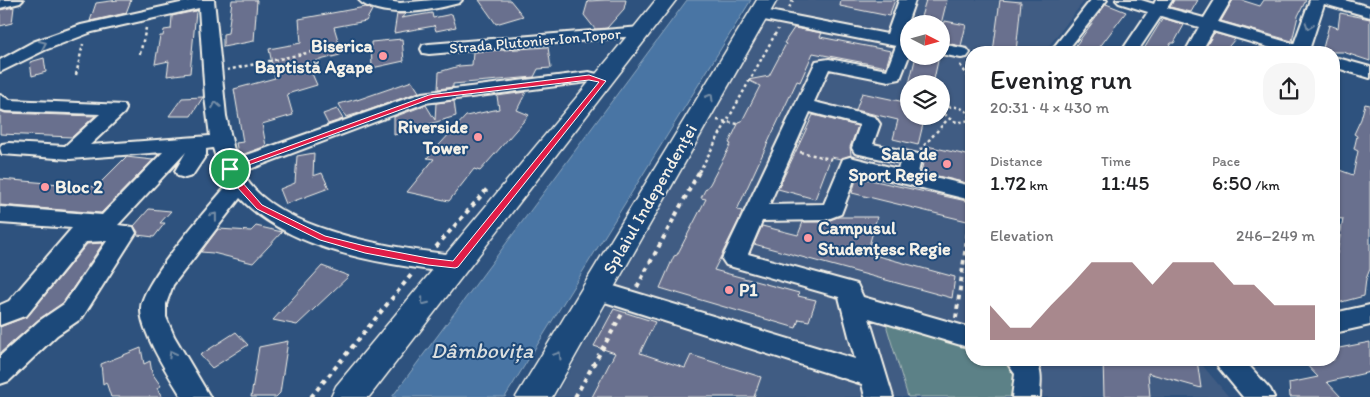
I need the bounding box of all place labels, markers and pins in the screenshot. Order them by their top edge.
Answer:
place label: Biserica Baptistă Agape [255,35,374,78]
marker: Biserica Baptistă Agape [377,50,389,62]
place label: Riverside Tower [398,116,469,159]
marker: Riverside Tower [472,131,484,143]
place label: Sala de Sport Regie [848,143,937,186]
pin [209,148,251,190]
marker: Sala de Sport Regie [941,158,953,170]
place label: Bloc 2 [55,176,103,198]
marker: Bloc 2 [39,181,51,193]
place label: Campusul Studențesc Regie [818,217,951,260]
marker: Campusul Studențesc Regie [802,232,814,244]
place label: P1 [739,279,758,301]
marker: P1 [723,284,735,296]

